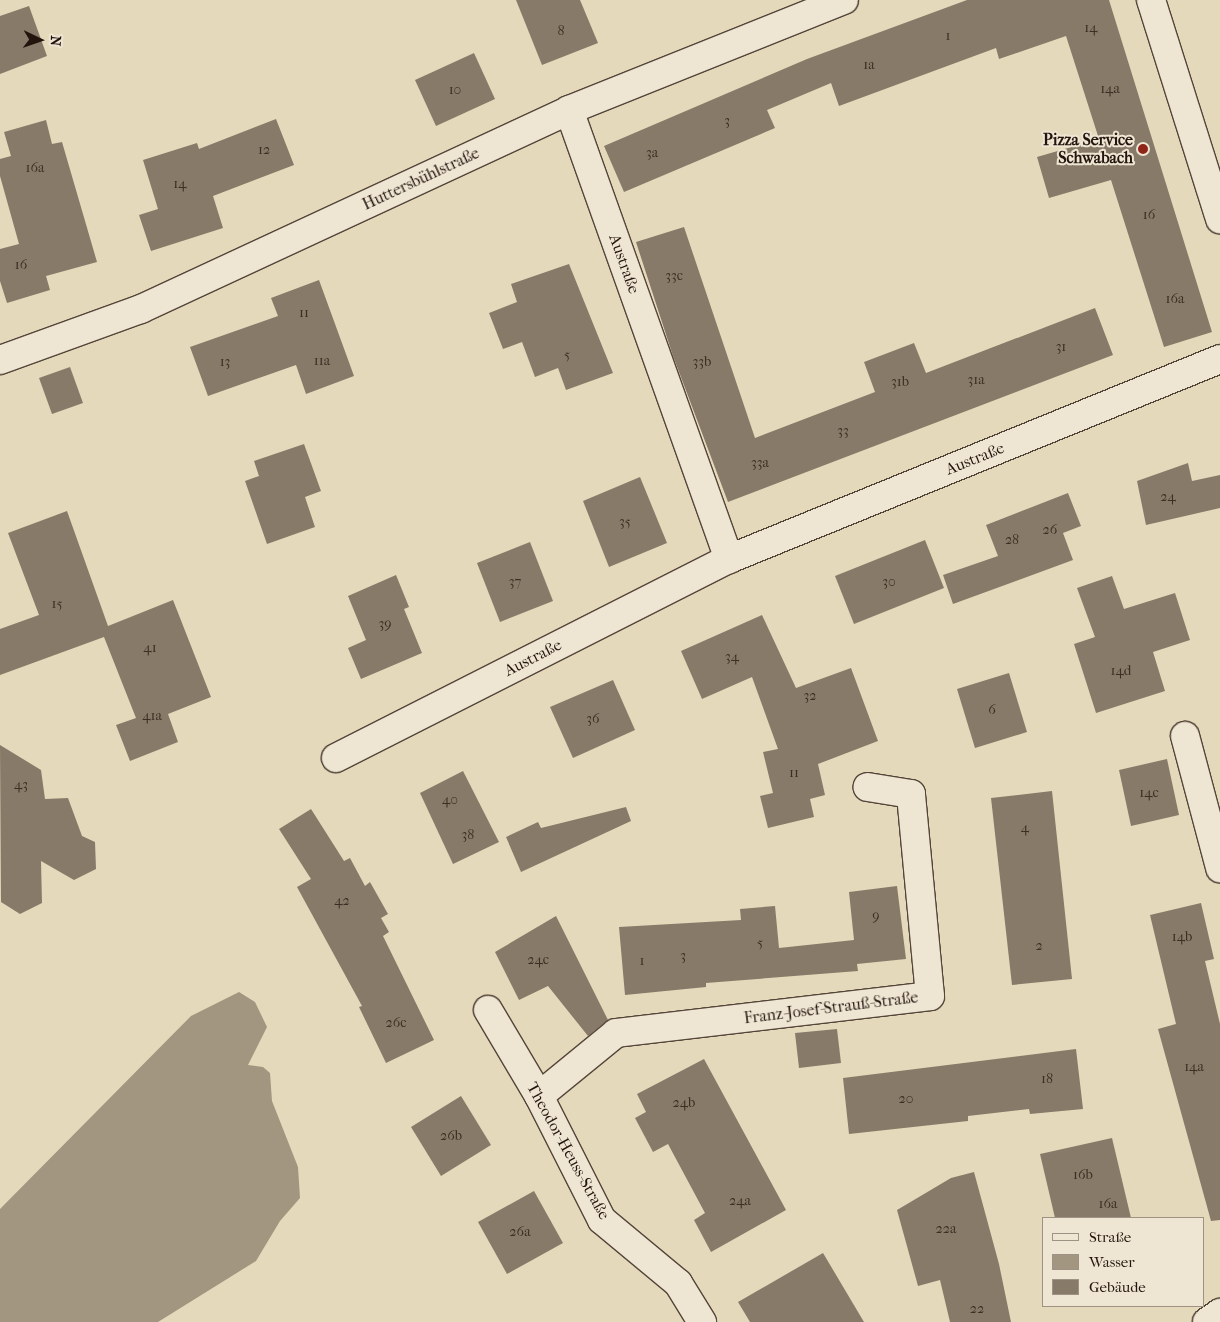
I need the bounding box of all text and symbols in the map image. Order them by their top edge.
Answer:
north arrow [15,15,65,65]
house number: 14 [1084,20,1098,36]
house number: 8 [557,23,565,39]
house number: 1 [946,28,950,44]
text: N [47,35,64,47]
house number: 1a [863,57,875,73]
house number: 14a [1100,81,1120,97]
house number: 10 [449,82,461,98]
house number: 3 [724,113,730,129]
place label: Pizza Service Schwabach [1043,130,1133,168]
house number: 12 [258,142,270,158]
marker: Pizza Service Schwabach [1137,143,1149,155]
street label: Huttersbühlstraße [359,144,483,214]
house number: 3a [646,145,658,161]
house number: 16a [26,160,44,176]
house number: 14 [173,176,187,192]
house number: 16 [1143,207,1155,223]
street label: Austraße [604,232,644,296]
house number: 16 [15,257,27,273]
house number: 33c [665,268,683,284]
house number: 16a [1166,291,1184,307]
house number: 11 [299,305,309,321]
house number: 31 [1056,339,1066,355]
house number: 5 [564,347,570,363]
house number: 11a [314,353,330,369]
house number: 13 [220,354,230,370]
house number: 33b [693,354,711,370]
house number: 31a [967,372,985,388]
house number: 31b [891,374,909,390]
house number: 33 [837,423,849,439]
street label: Austraße [943,439,1007,479]
house number: 33a [751,455,769,471]
house number: 24 [1160,489,1176,505]
house number: 35 [619,514,631,530]
house number: 26 [1043,522,1057,538]
house number: 28 [1005,532,1019,548]
house number: 37 [509,574,521,590]
house number: 30 [882,574,896,590]
house number: 15 [52,596,62,612]
house number: 39 [378,616,392,632]
street label: Austraße [501,635,565,681]
house number: 41 [143,640,157,656]
house number: 34 [725,649,739,665]
house number: 14d [1111,663,1131,679]
house number: 32 [804,688,816,704]
house number: 6 [988,702,996,718]
house number: 41a [142,708,162,724]
house number: 36 [586,711,600,727]
house number: 11 [789,765,799,781]
house number: 43 [14,777,28,793]
house number: 14c [1139,785,1159,801]
house number: 40 [442,792,458,808]
house number: 4 [1021,820,1029,836]
house number: 38 [462,827,474,843]
house number: 42 [334,893,350,909]
house number: 9 [872,908,880,924]
house number: 14b [1172,929,1192,945]
house number: 5 [757,935,763,951]
house number: 2 [1035,938,1043,954]
house number: 3 [680,948,686,964]
house number: 24c [527,952,549,968]
house number: 1 [640,953,644,969]
street label: Franz-Josef-Strauß-Straße [743,988,919,1028]
house number: 26c [386,1015,406,1031]
house number: 14a [1184,1059,1204,1075]
house number: 18 [1041,1071,1053,1087]
street label: Theodor-Heuss-Straße [522,1079,614,1223]
house number: 20 [899,1091,913,1107]
house number: 24b [673,1095,695,1111]
house number: 26b [440,1128,462,1144]
house number: 16b [1073,1167,1093,1183]
house number: 24a [729,1193,751,1209]
house number: 16a [1099,1196,1117,1212]
legend [1042,1217,1205,1307]
house number: 22a [936,1221,956,1237]
house number: 26a [509,1224,531,1240]
text: Straße [1089,1228,1131,1246]
text: Wasser [1089,1253,1135,1271]
text: Gebäude [1089,1278,1146,1296]
house number: 22 [970,1301,984,1317]

